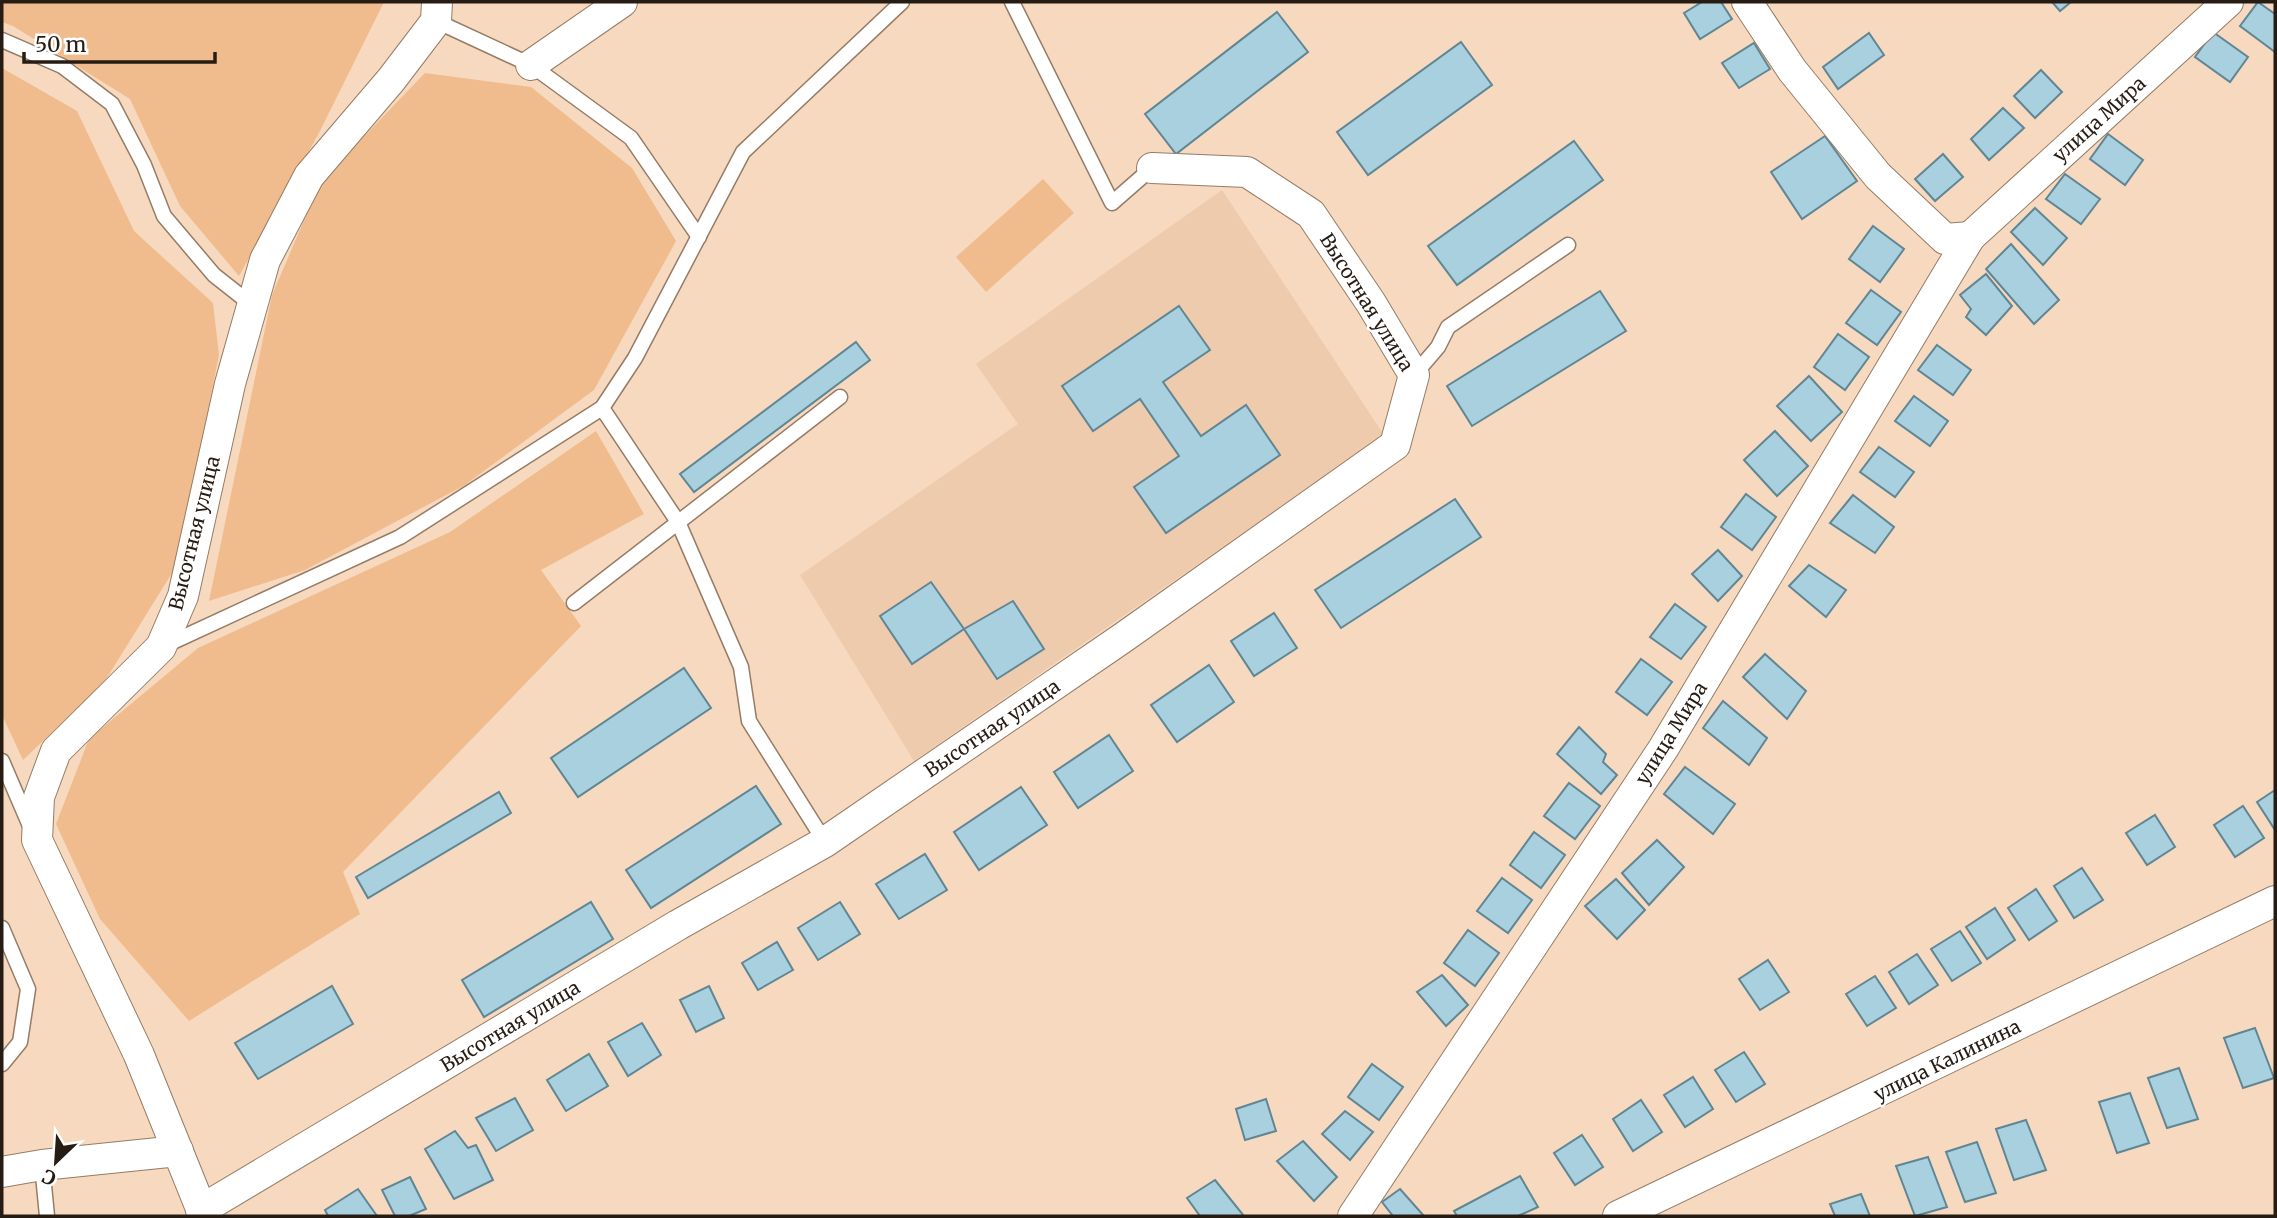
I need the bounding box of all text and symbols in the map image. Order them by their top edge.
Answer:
scale bar [24,21,215,65]
text: 50 m [35,31,86,58]
street label: улица Мира [2048,71,2150,167]
street label: Высотная улица [1315,229,1419,375]
street label: Высотная улица [163,453,225,613]
street label: Высотная улица [920,674,1064,782]
street label: улица Мира [1630,677,1712,789]
street label: Высотная улица [436,975,584,1077]
street label: улица Калинина [1870,1014,2024,1106]
north arrow [21,1127,91,1197]
text: С [38,1164,60,1191]

